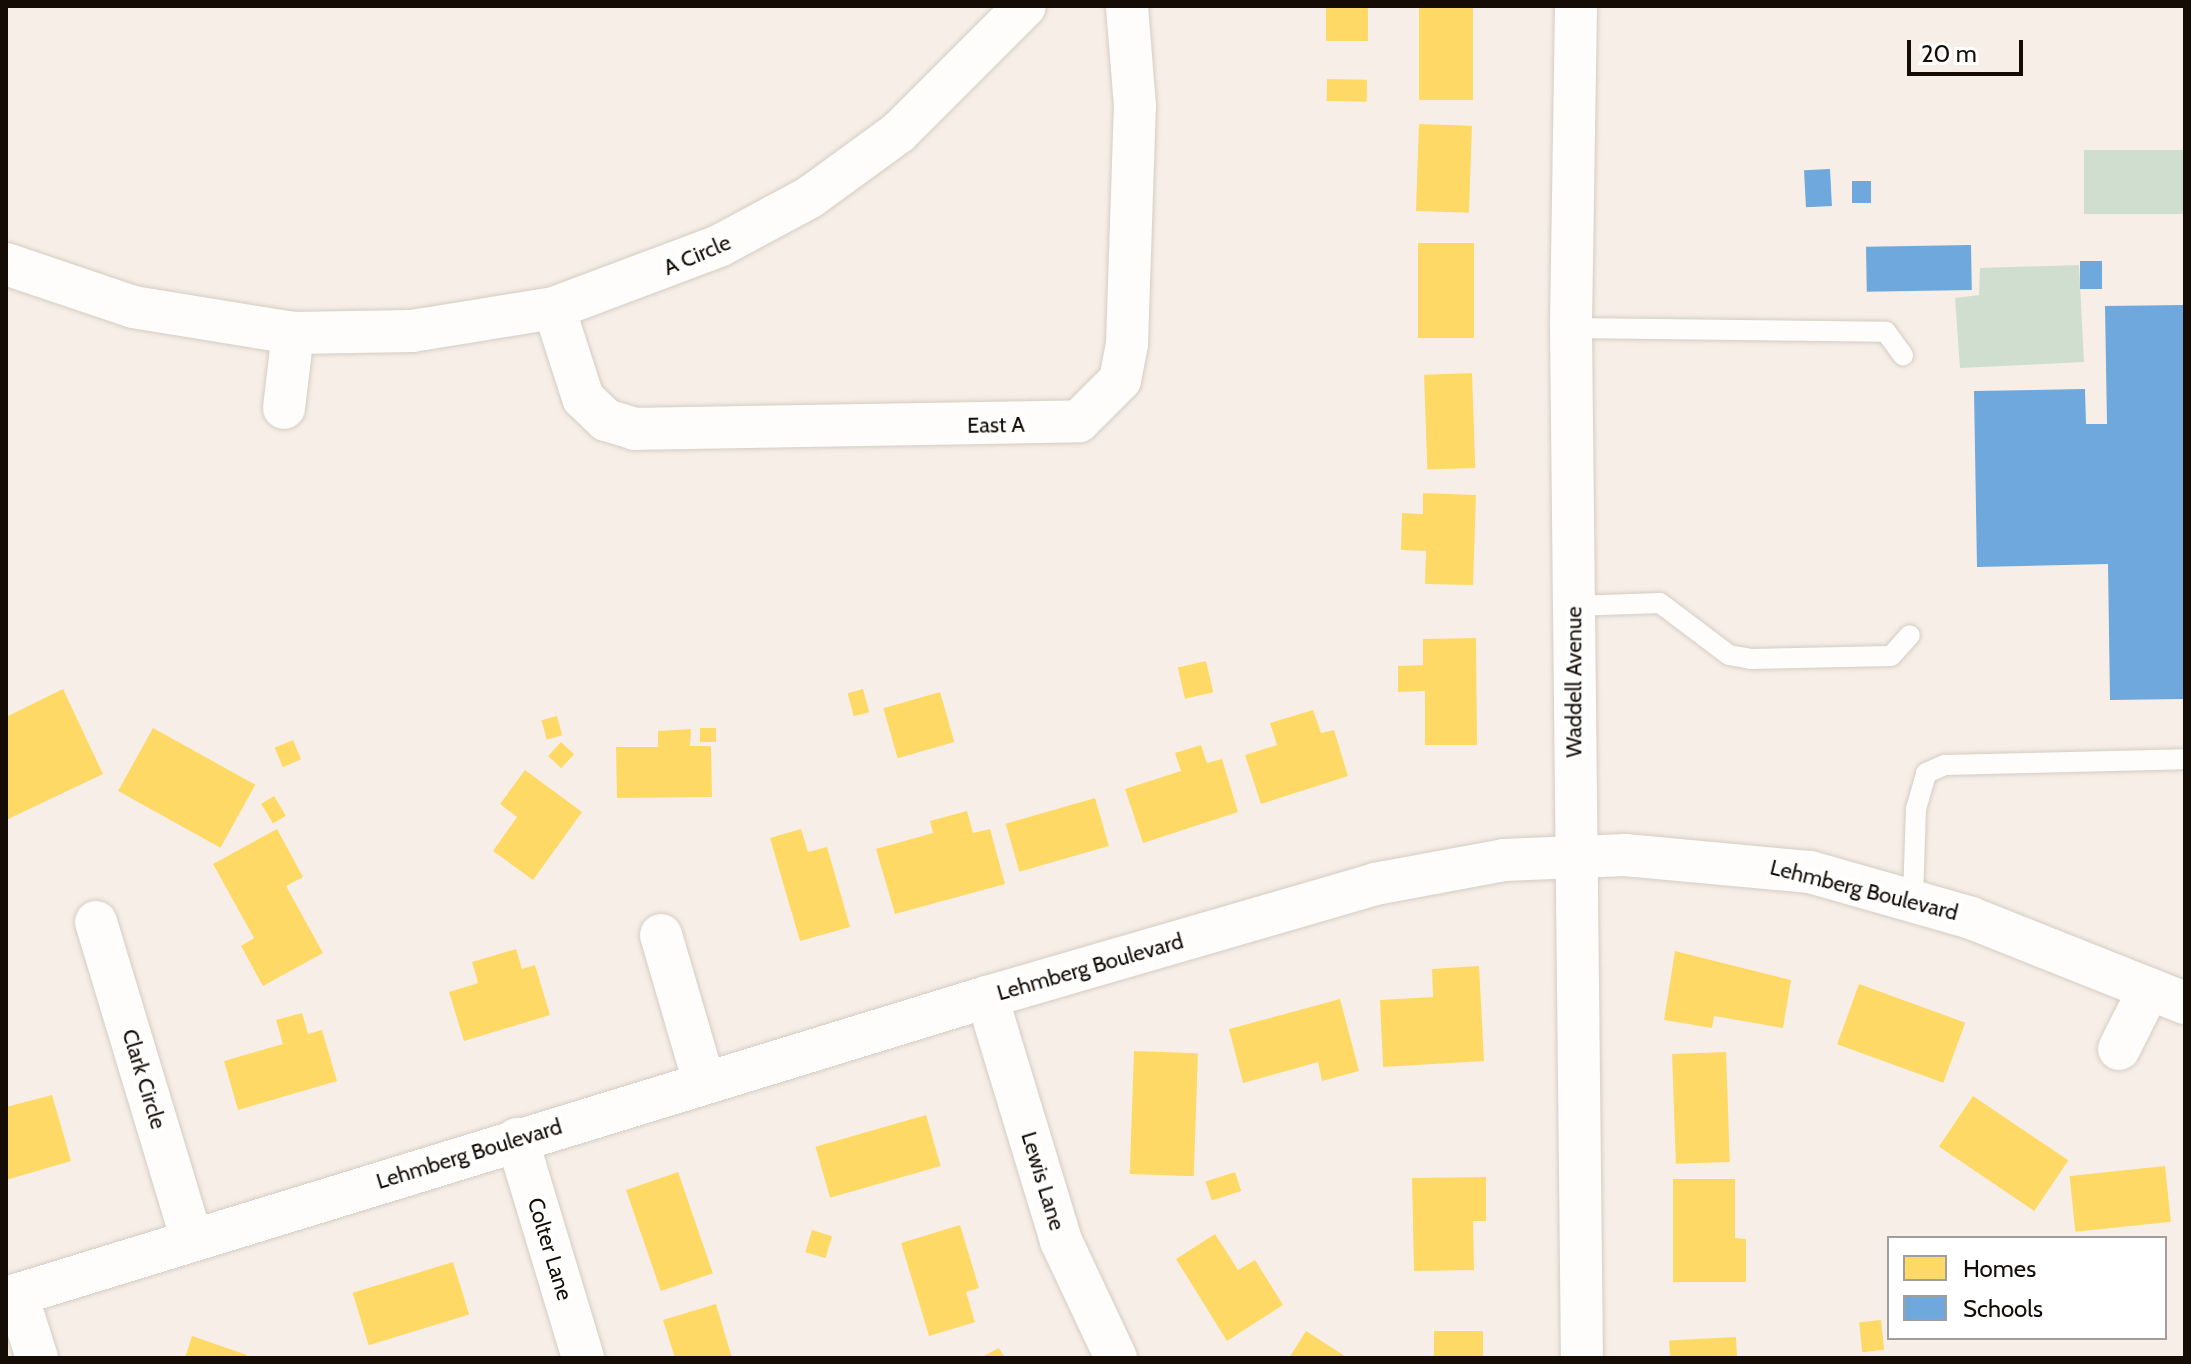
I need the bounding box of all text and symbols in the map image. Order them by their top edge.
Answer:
scale bar [1911,24,2027,74]
text: 20 m [1921,39,1977,68]
street label: A Circle [659,229,735,281]
street label: East A [967,411,1025,439]
street label: Waddell Avenue [1561,606,1587,758]
street label: Lehmberg Boulevard [1767,854,1961,926]
street label: Lehmberg Boulevard [994,928,1186,1006]
street label: Clark Circle [116,1026,172,1132]
street label: Lehmberg Boulevard [373,1113,565,1195]
street label: Lewis Lane [1015,1128,1071,1234]
street label: Colter Lane [522,1194,578,1304]
legend [1887,1236,2167,1340]
text: Homes [1963,1254,2036,1283]
text: Schools [1963,1294,2043,1323]

